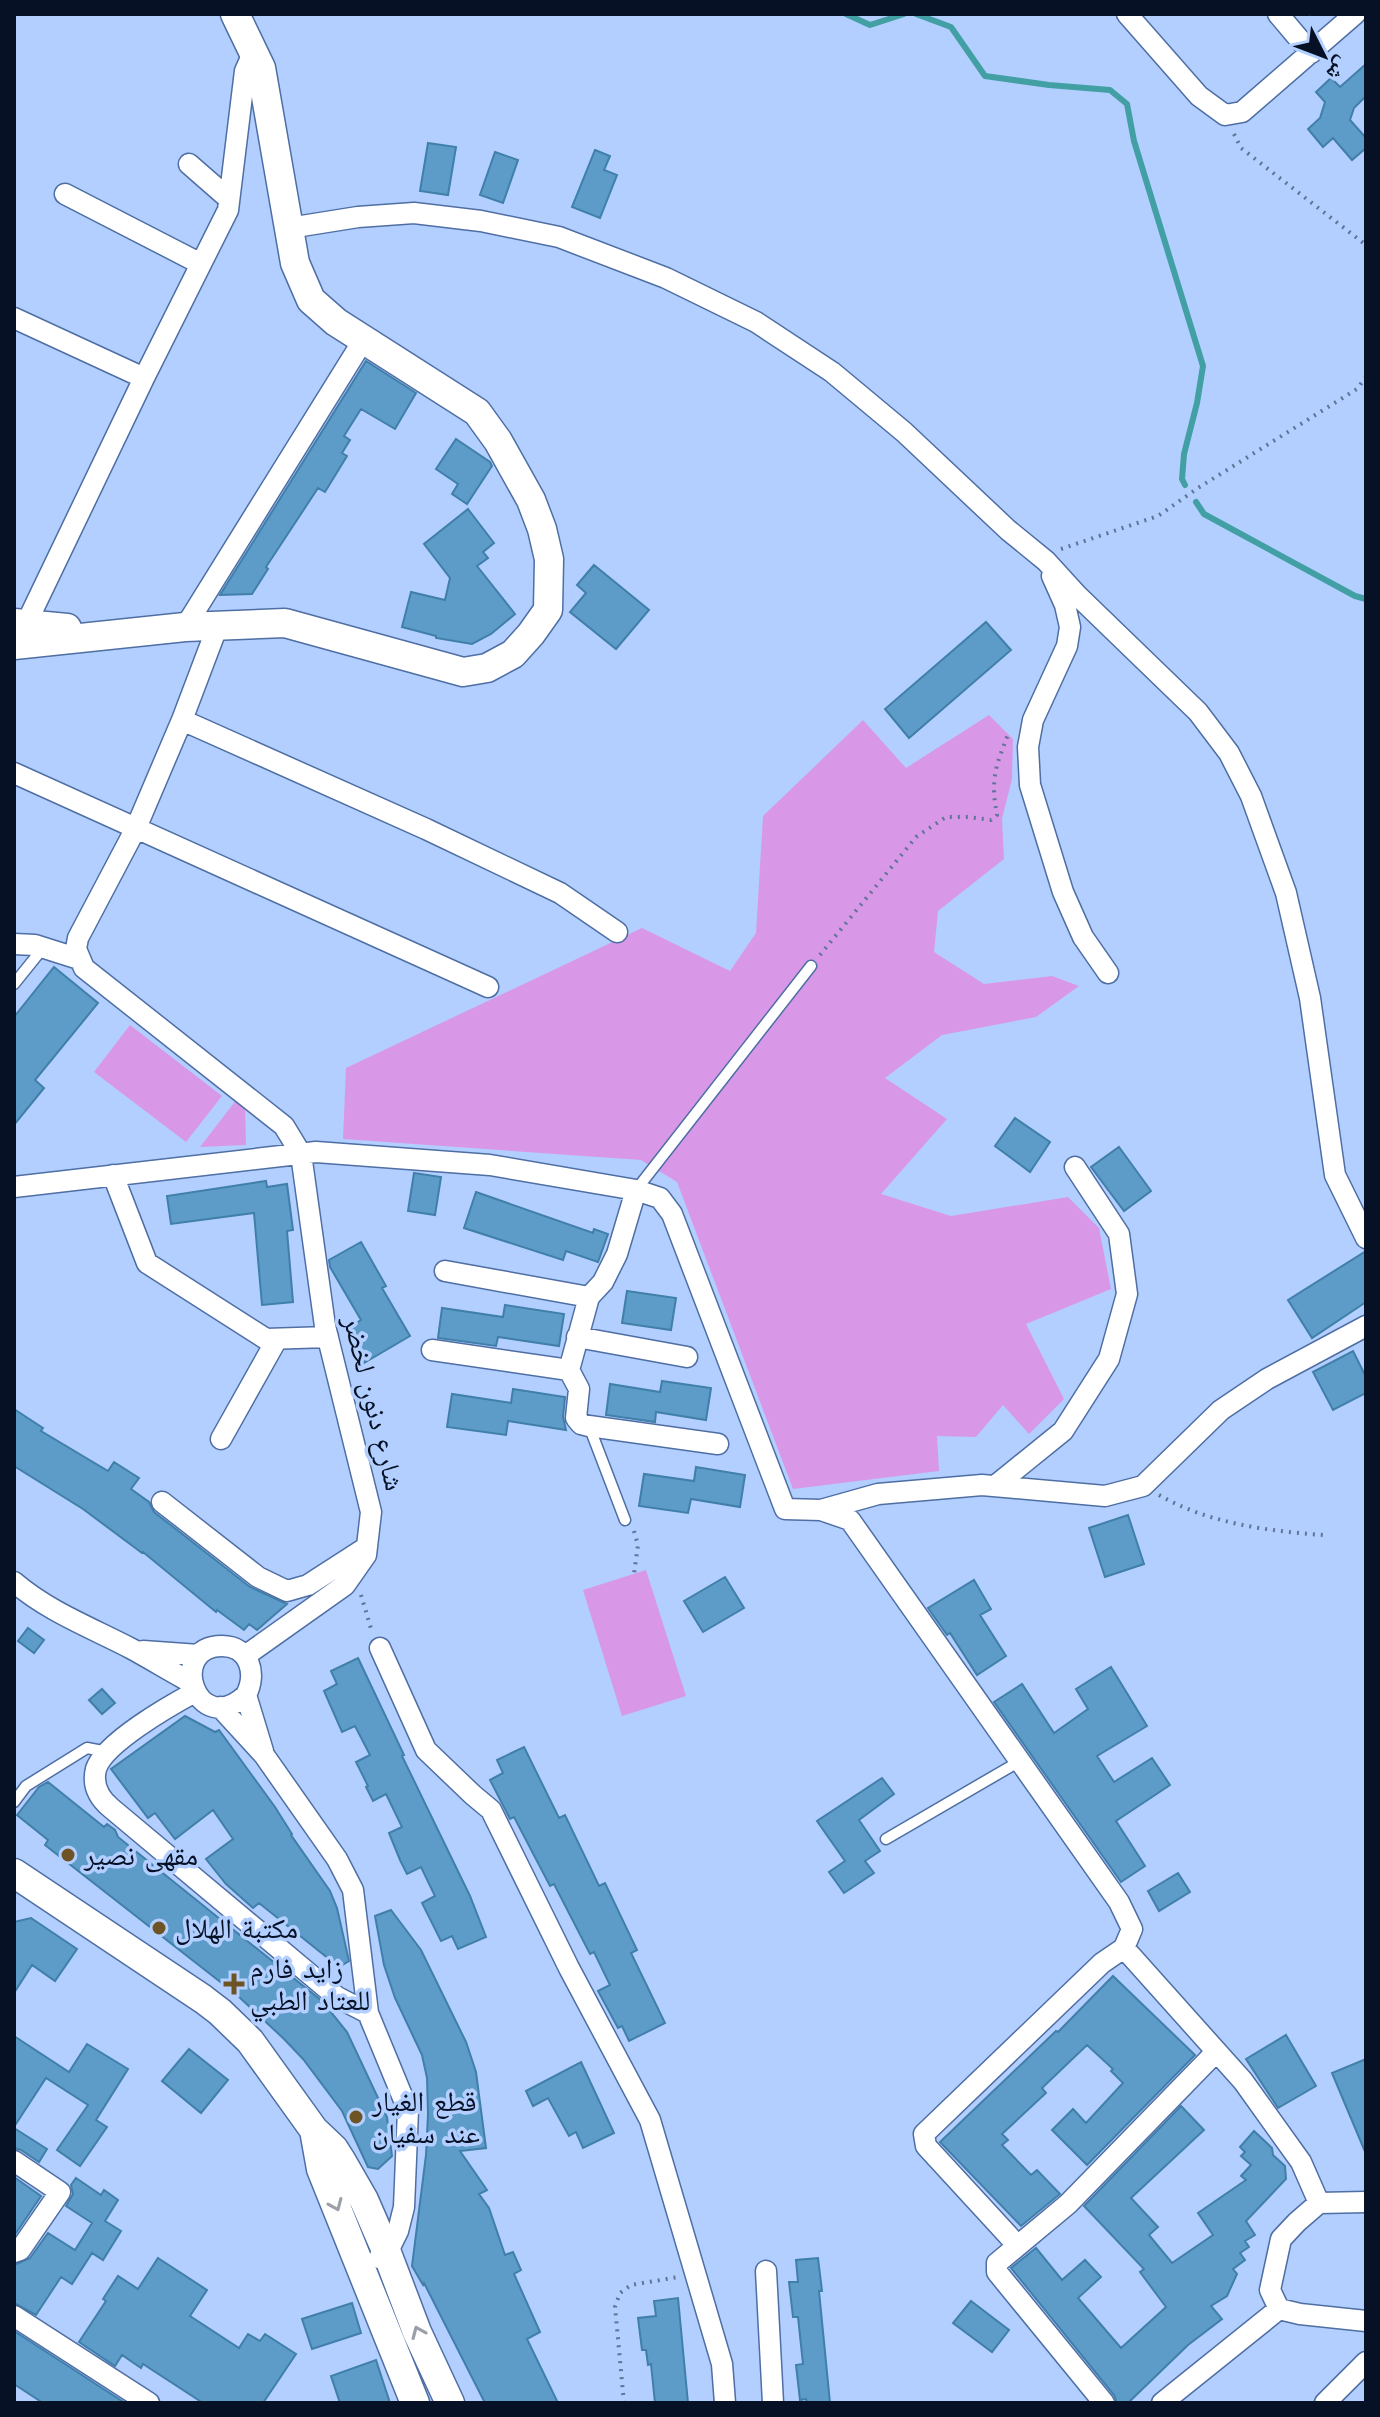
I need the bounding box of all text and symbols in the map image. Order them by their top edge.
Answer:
north arrow [1284,16,1364,96]
text: ش [1321,51,1356,86]
street label: شارع دنون لخضر [335,1311,412,1494]
place label: مقهى نصير [83,1839,198,1873]
marker: مقهى نصير [59,1846,77,1864]
place label: مكتبة الهلال [175,1912,298,1945]
marker: مكتبة الهلال [150,1919,168,1937]
place label: زايد فارم للعتاد الطبي [250,1952,370,2023]
marker: زايد فارم للعتاد الطبي [225,1975,243,1993]
place label: قطع الغيار عند سفيان [371,2085,480,2150]
marker: قطع الغيار عند سفيان [347,2108,365,2126]
one-way arrow [326,2197,342,2211]
one-way arrow [411,2326,427,2340]

